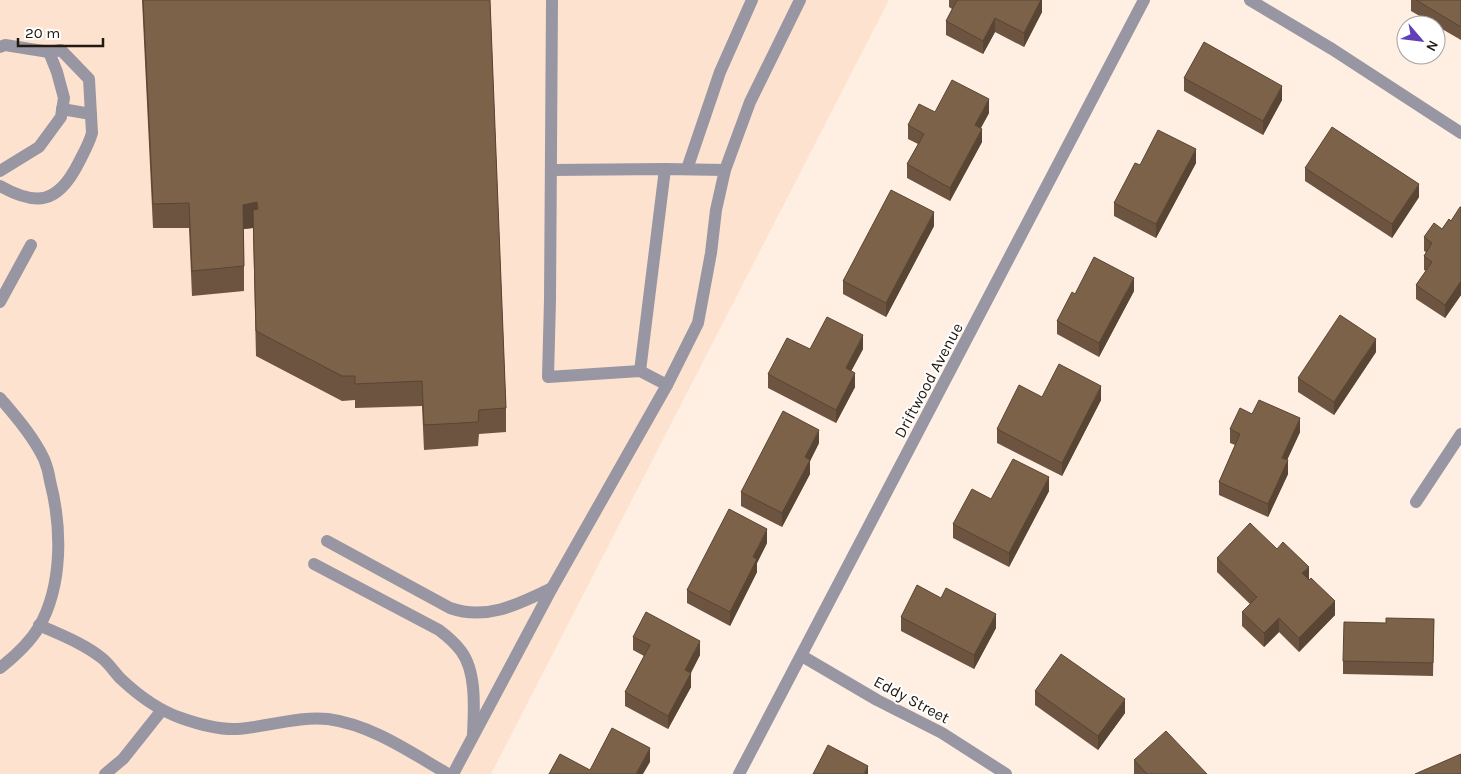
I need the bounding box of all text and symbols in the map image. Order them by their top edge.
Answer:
scale bar [18,15,102,47]
north arrow [1396,15,1446,65]
text: 20 m [25,24,60,42]
text: N [1422,37,1442,54]
street label: Driftwood Avenue [890,319,967,441]
street label: Eddy Street [871,672,953,727]

